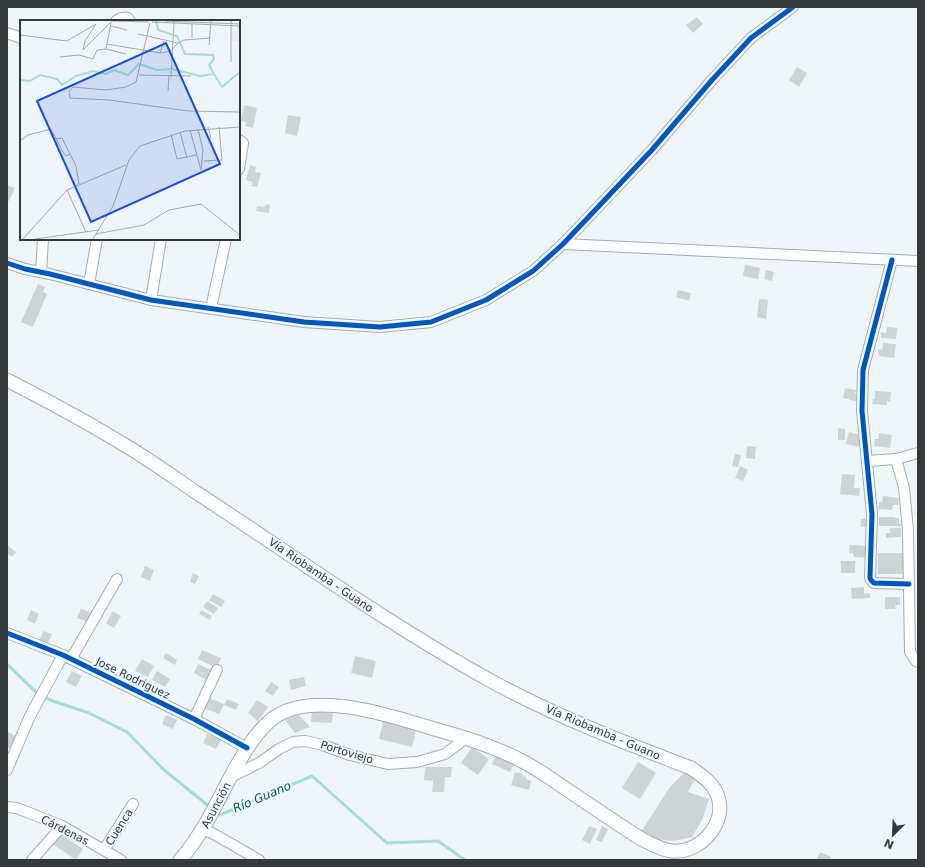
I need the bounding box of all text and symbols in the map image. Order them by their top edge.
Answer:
inset map [20,20,240,240]
street label: Vía Riobamba - Guano [266,536,376,615]
street label: Jose Rodriguez [93,654,172,702]
street label: Vía Riobamba - Guano [544,702,662,763]
street label: Portoviejo [319,738,375,767]
water label: Río Guano [231,778,293,816]
street label: Asunción [199,780,234,830]
street label: Cuenca [103,806,136,848]
street label: Cárdenas [39,813,91,848]
north arrow [873,815,913,855]
text: N [882,836,896,851]

